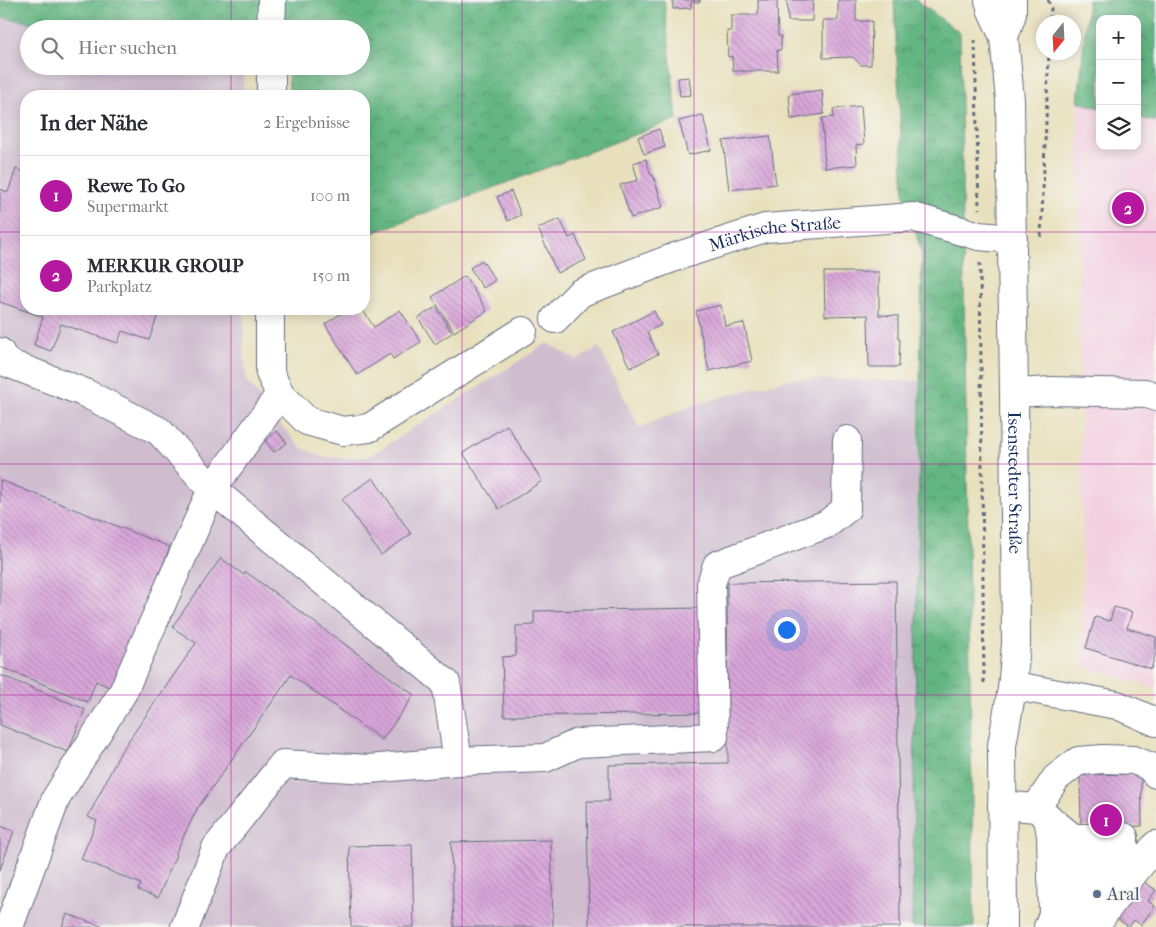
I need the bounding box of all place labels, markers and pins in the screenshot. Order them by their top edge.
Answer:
pin: 2 [1112,189,1144,227]
pin: 1 [1090,801,1122,839]
place label: Aral [1106,884,1140,905]
marker: Aral [1091,888,1103,900]

